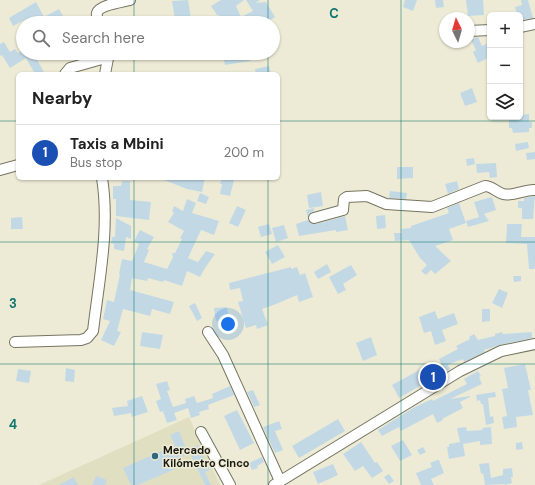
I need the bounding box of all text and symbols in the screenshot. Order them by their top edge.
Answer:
text: C [329,5,339,22]
north arrow [439,12,475,48]
map controls [487,12,523,120]
button: + [487,12,523,48]
search box [16,16,280,60]
icon: search [30,27,52,49]
text: Search here [62,28,145,48]
button: − [487,48,523,84]
button: layers [487,84,523,120]
text: Nearby [32,87,92,109]
text: Taxis a Mbini [70,134,164,154]
text: 1 [43,144,47,161]
text: 200 m [224,144,264,161]
text: Bus stop [70,154,122,171]
text: 3 [9,295,17,312]
your location [218,314,238,334]
pin: 1 [420,362,446,392]
text: 4 [9,416,17,433]
place label: Mercado Kilómetro Cinco [163,443,250,470]
marker: Mercado Kilómetro Cinco [150,451,160,461]

